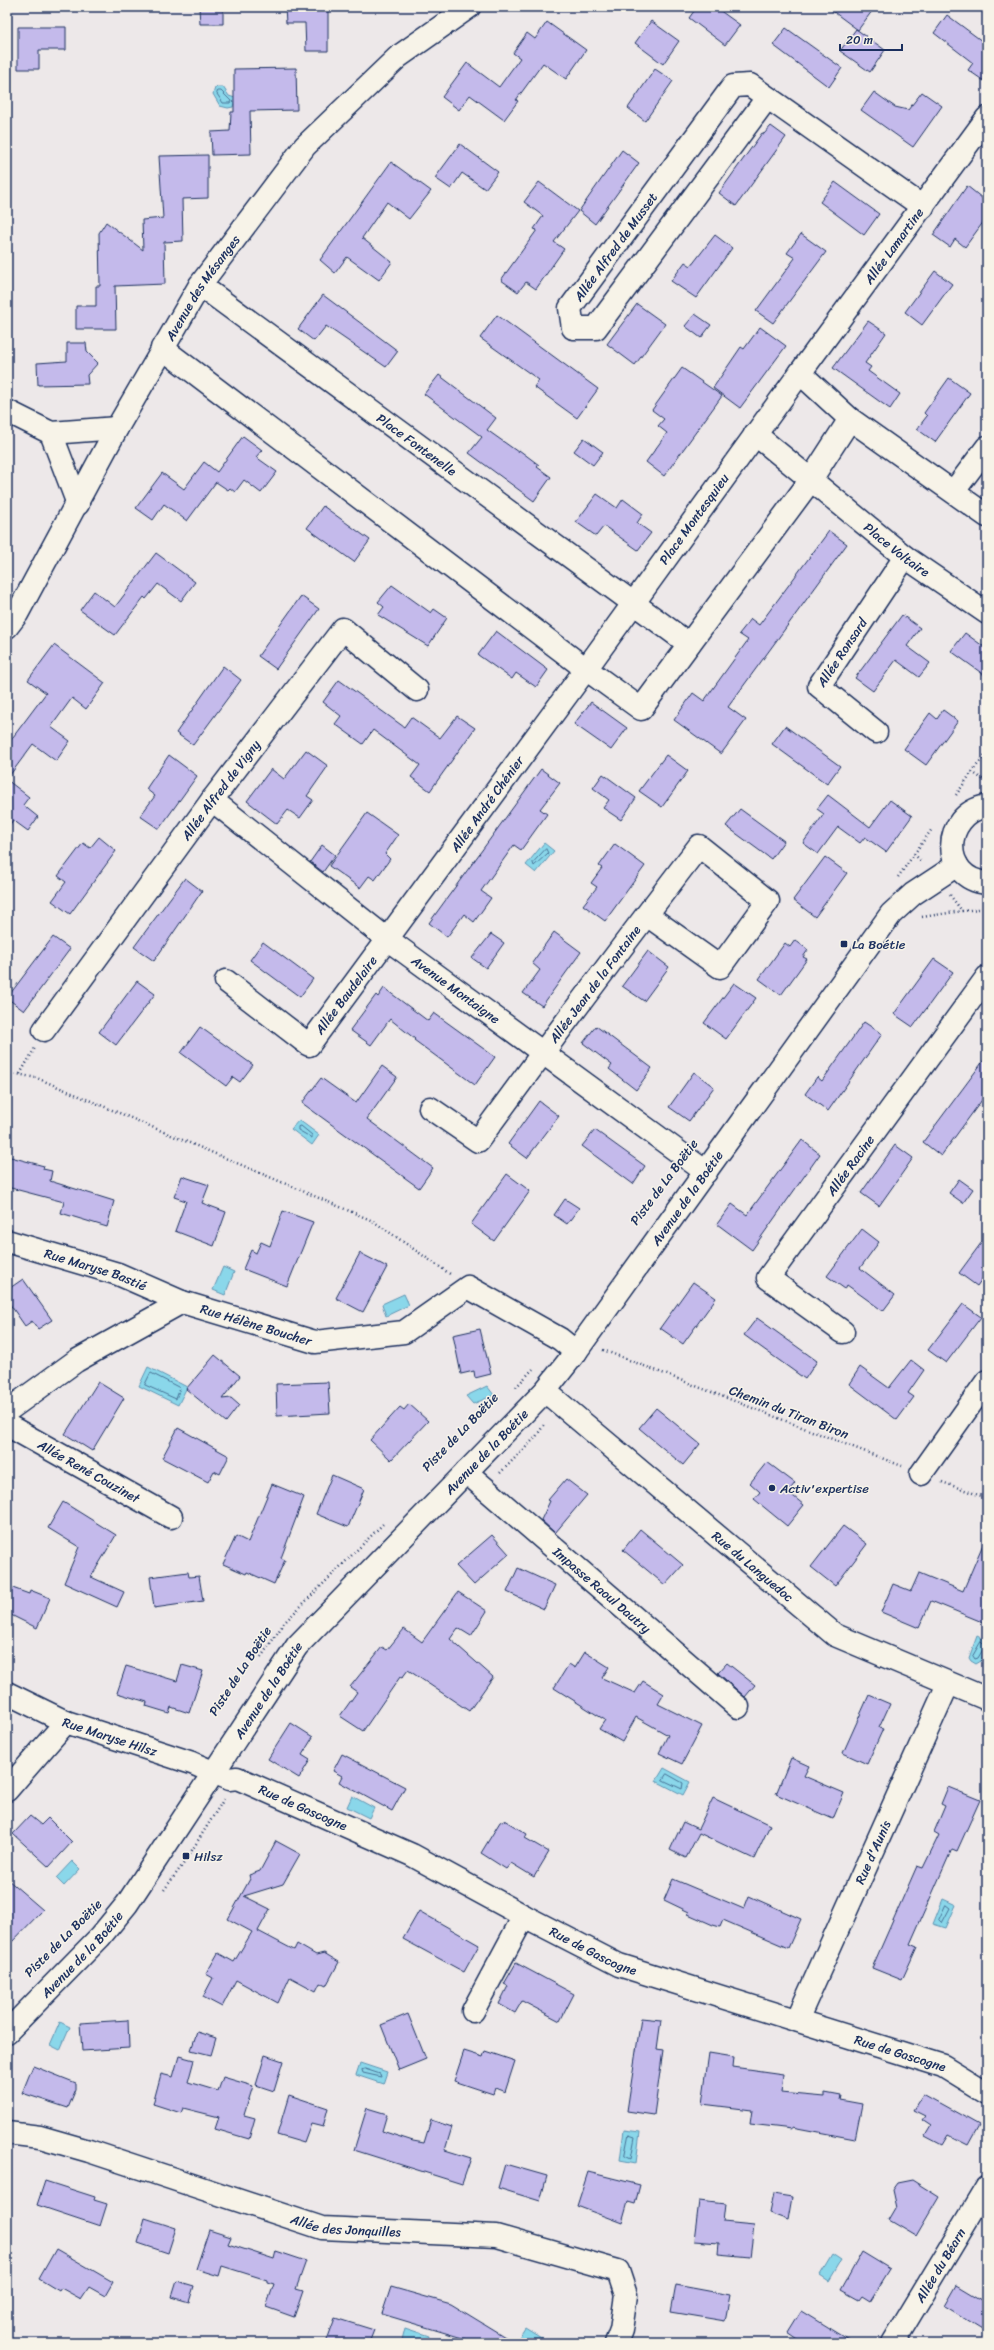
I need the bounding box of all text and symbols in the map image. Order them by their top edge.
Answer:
scale bar [840,26,902,52]
text: 20 m [846,29,873,51]
street label: Allée Alfred de Musset [567,187,663,307]
street label: Allée Lamartine [857,202,930,290]
street label: Avenue des Mésanges [158,229,246,346]
street label: Place Fontenelle [372,407,462,482]
street label: Place Montesquieu [653,468,735,570]
street label: Place Voltaire [859,516,935,583]
street label: Allée Ronsard [810,612,874,692]
street label: Allée Alfred de Vigny [174,734,266,846]
street label: Allée André Chénier [443,750,530,858]
street label: Allée Jean de la Fontaine [542,920,647,1049]
place label: La Boétie [852,933,906,956]
marker: La Boétie [839,939,849,949]
street label: Avenue Montaigne [406,948,506,1030]
street label: Allée Baudelaire [308,950,384,1040]
street label: Allée Racine [819,1129,880,1201]
street label: Piste de La Boëtie [624,1134,704,1230]
street label: Avenue de la Boétie [644,1145,729,1251]
street label: Rue Maryse Bastié [42,1241,151,1297]
street label: Rue Hélène Boucher [198,1297,315,1352]
street label: Chemin du Tiran Biron [726,1379,852,1445]
street label: Piste de La Boëtie [416,1387,504,1477]
street label: Avenue de la Boétie [438,1403,534,1501]
street label: Allée René Couzinet [33,1433,145,1509]
place label: Activ'expertise [779,1477,869,1500]
marker: Activ'expertise [767,1483,777,1493]
street label: Rue du Languedoc [707,1525,799,1608]
street label: Impasse Raoul Dautry [547,1540,657,1639]
street label: Piste de La Boëtie [202,1621,278,1721]
street label: Avenue de la Boétie [227,1635,308,1744]
street label: Rue Maryse Hilsz [59,1710,161,1763]
street label: Rue de Gascogne [255,1777,351,1837]
street label: Rue d'Aunis [848,1816,897,1888]
place label: Hilsz [194,1845,223,1868]
marker: Hilsz [181,1851,191,1861]
street label: Piste de La Boëtie [18,1893,108,1983]
street label: Avenue de la Boétie [34,1905,129,2004]
street label: Rue de Gascogne [545,1920,640,1981]
street label: Rue de Gascogne [852,2028,949,2078]
street label: Allée des Jonquilles [287,2207,402,2243]
street label: Allée du Béarn [908,2223,971,2308]

